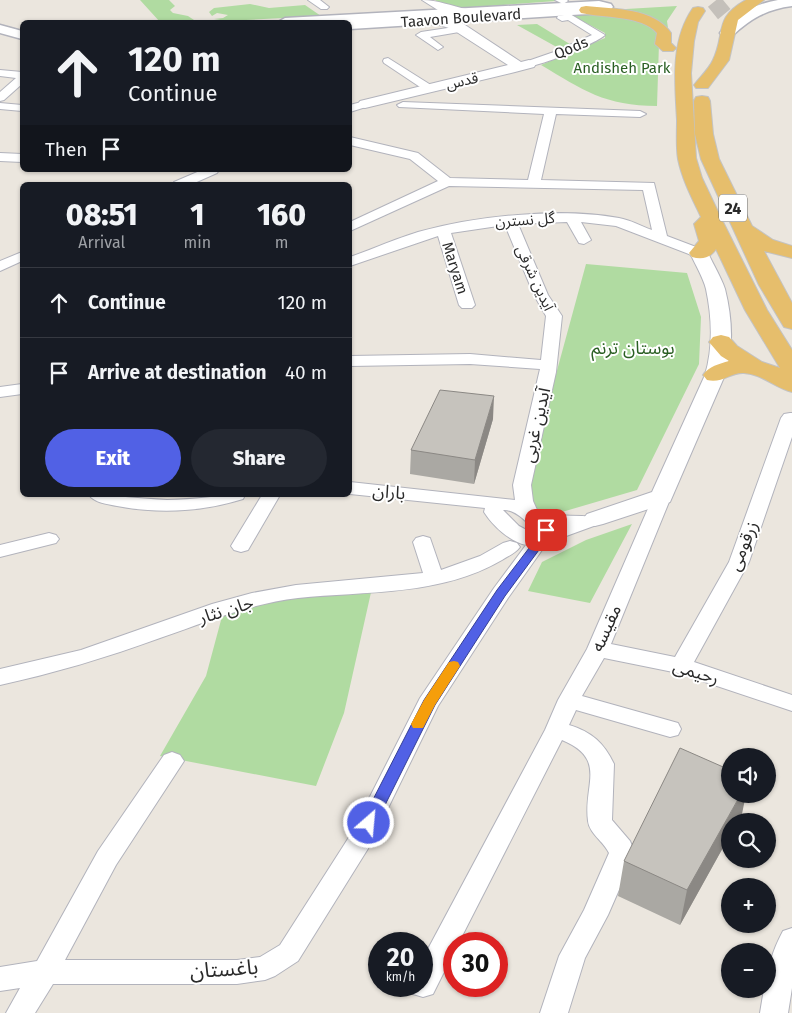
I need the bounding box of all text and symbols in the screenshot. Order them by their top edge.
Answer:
street label: Taavon Boulevard [400,5,522,31]
street label: Qods [551,33,591,63]
text: 120 m [128,38,221,80]
icon: ahead [45,40,110,105]
park label: Andisheh Park [574,59,671,77]
street label: قدس [444,68,480,93]
text: Continue [128,80,217,107]
icon: arrive [97,135,125,163]
text: Then [45,138,87,161]
road number: 24 [719,194,747,222]
text: 08:51 [66,197,138,233]
text: 1 [190,197,204,233]
text: 160 [257,197,306,233]
street label: گل نسترن [495,209,556,231]
text: Arrival [78,233,125,252]
text: min [183,233,211,252]
text: m [275,233,288,252]
street label: Maryam [438,240,472,296]
street label: آیدین شرقی [512,242,558,314]
icon: ahead [45,289,73,317]
text: Continue [88,291,166,314]
text: 120 m [277,291,327,314]
park label: بوستان ترنم [591,337,675,361]
icon: arrive [45,359,73,387]
text: Arrive at destination [88,361,267,384]
text: 40 m [285,361,327,384]
street label: آیدین غربی [517,385,555,465]
button: Exit [45,429,181,487]
button: Share [191,429,327,487]
street label: باران [372,480,406,504]
pin [525,509,567,551]
icon: arrive [532,516,560,544]
street label: زرقومی [723,518,763,574]
street label: جان نثار [195,591,256,629]
street label: مقیسه [586,601,626,655]
street label: رحیمی [670,655,722,689]
map controls [721,748,776,998]
button: sound [721,748,776,803]
position arrow [342,796,394,848]
button: search [721,813,776,868]
button: + [721,878,776,933]
speed limit sign: 30 [443,932,508,997]
text: 20 [387,943,414,973]
button: − [721,943,776,998]
street label: باغستان [189,954,259,984]
text: km/h [386,970,415,984]

